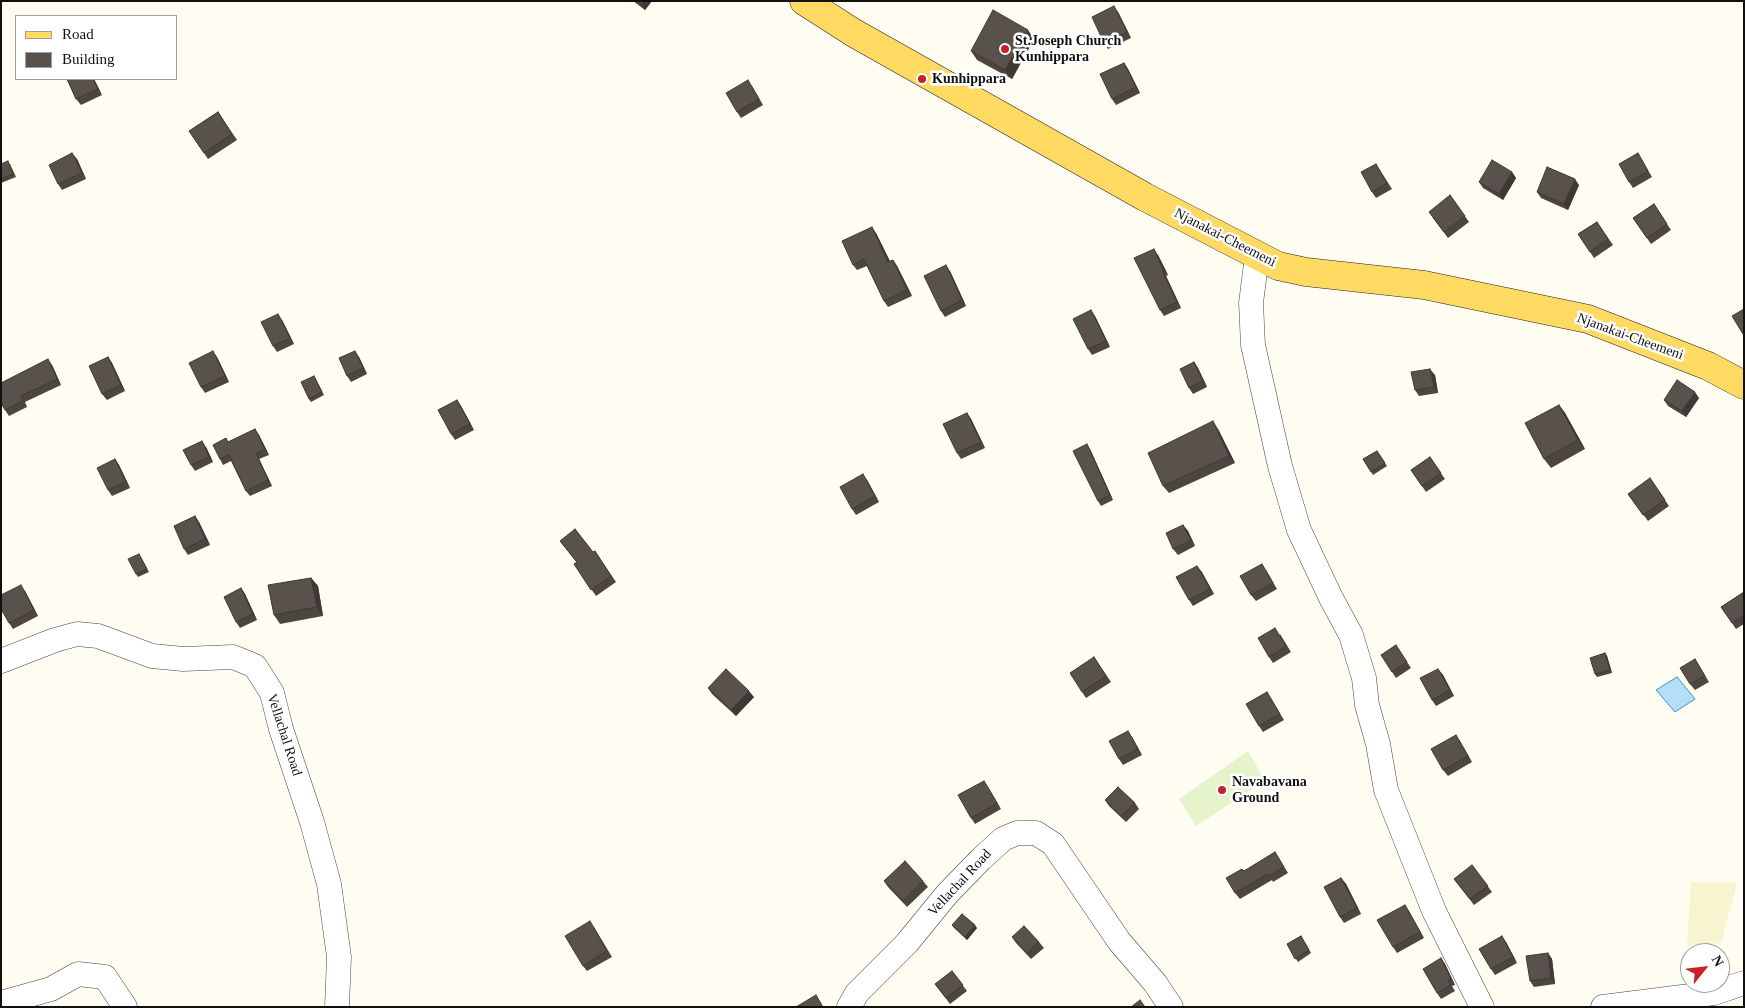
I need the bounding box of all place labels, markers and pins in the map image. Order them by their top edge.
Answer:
place label: St.Joseph Church Kunhippara [1015,33,1121,65]
marker: St.Joseph Church Kunhippara [999,43,1011,55]
place label: Kunhippara [932,71,1006,87]
marker: Kunhippara [916,73,928,85]
place label: Navabavana Ground [1232,774,1307,806]
marker: Navabavana Ground [1216,784,1228,796]

